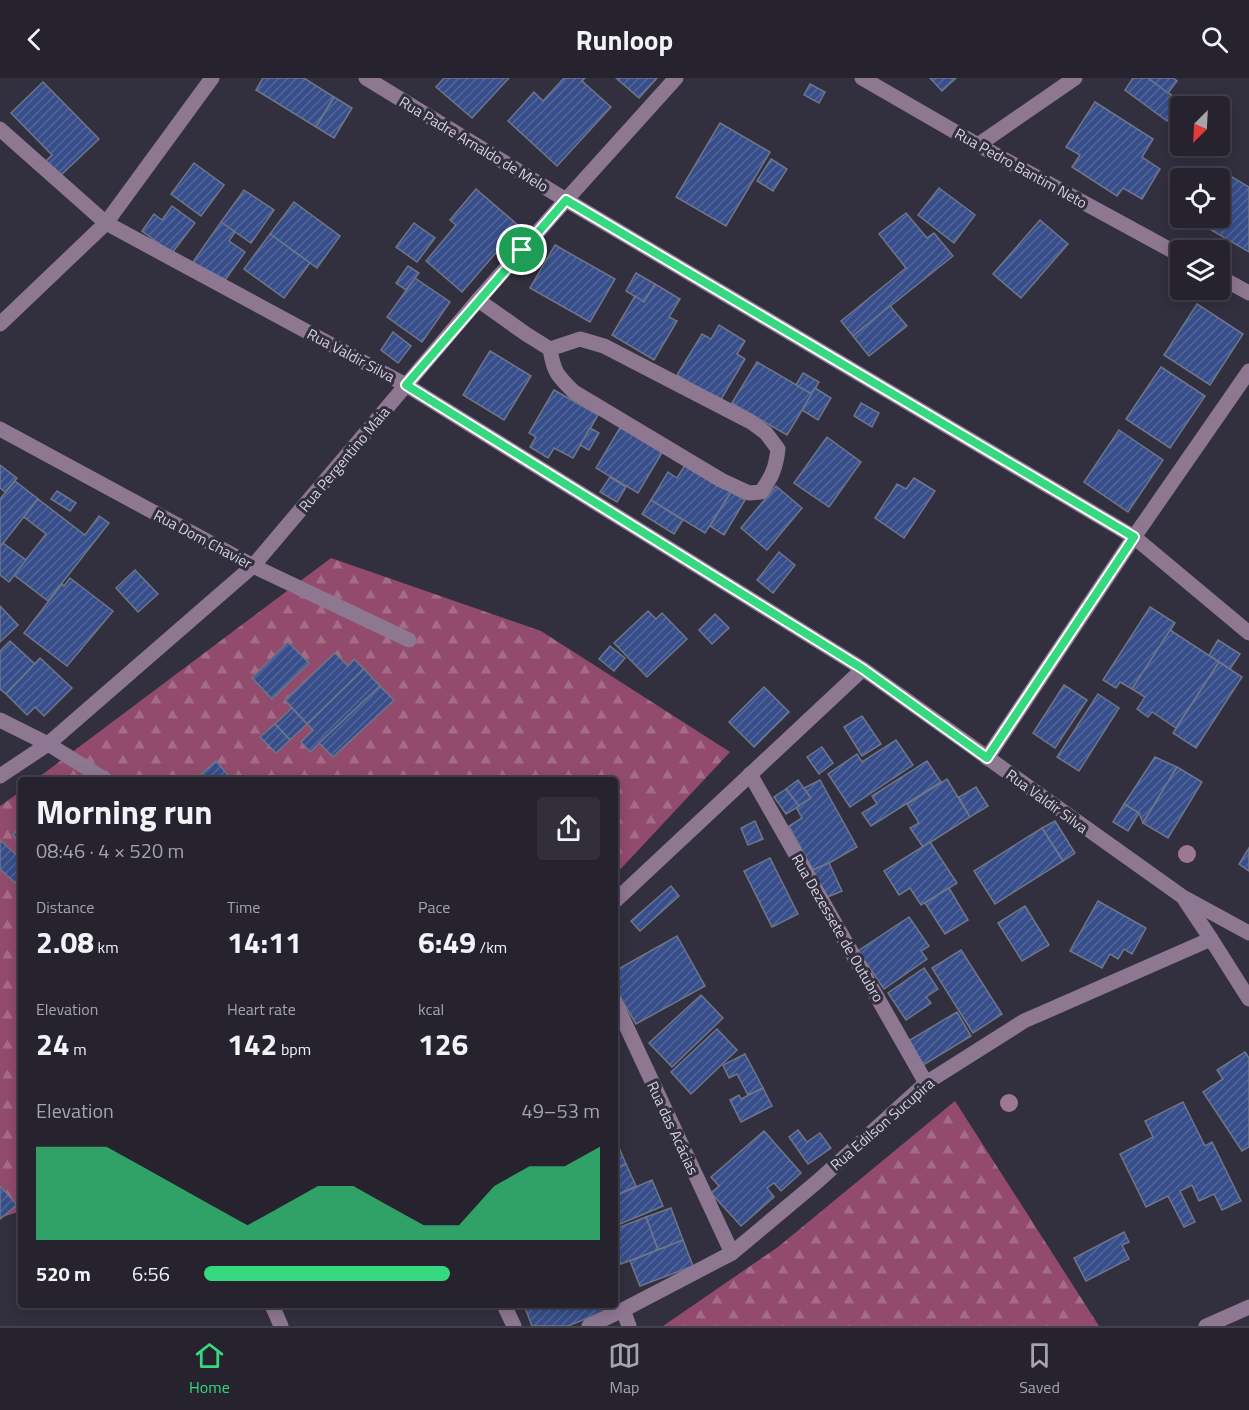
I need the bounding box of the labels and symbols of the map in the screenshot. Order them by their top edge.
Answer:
street label: Rua Padre Arnaldo de Melo [395,90,553,198]
north arrow [1170,96,1230,156]
street label: Rua Pedro Bantim Neto [950,122,1092,214]
pin [496,224,547,275]
street label: Rua Valdir Silva [303,322,399,388]
street label: Rua Pergentino Maia [293,401,395,517]
street label: Rua Dom Chavier [150,503,256,575]
street label: Rua Valdir Silva [1001,763,1093,839]
street label: Rua Dezessete de Outubro [786,850,890,1007]
street label: Rua Edilson Sucupira [825,1072,940,1176]
street label: Rua das Acácias [641,1077,705,1179]

